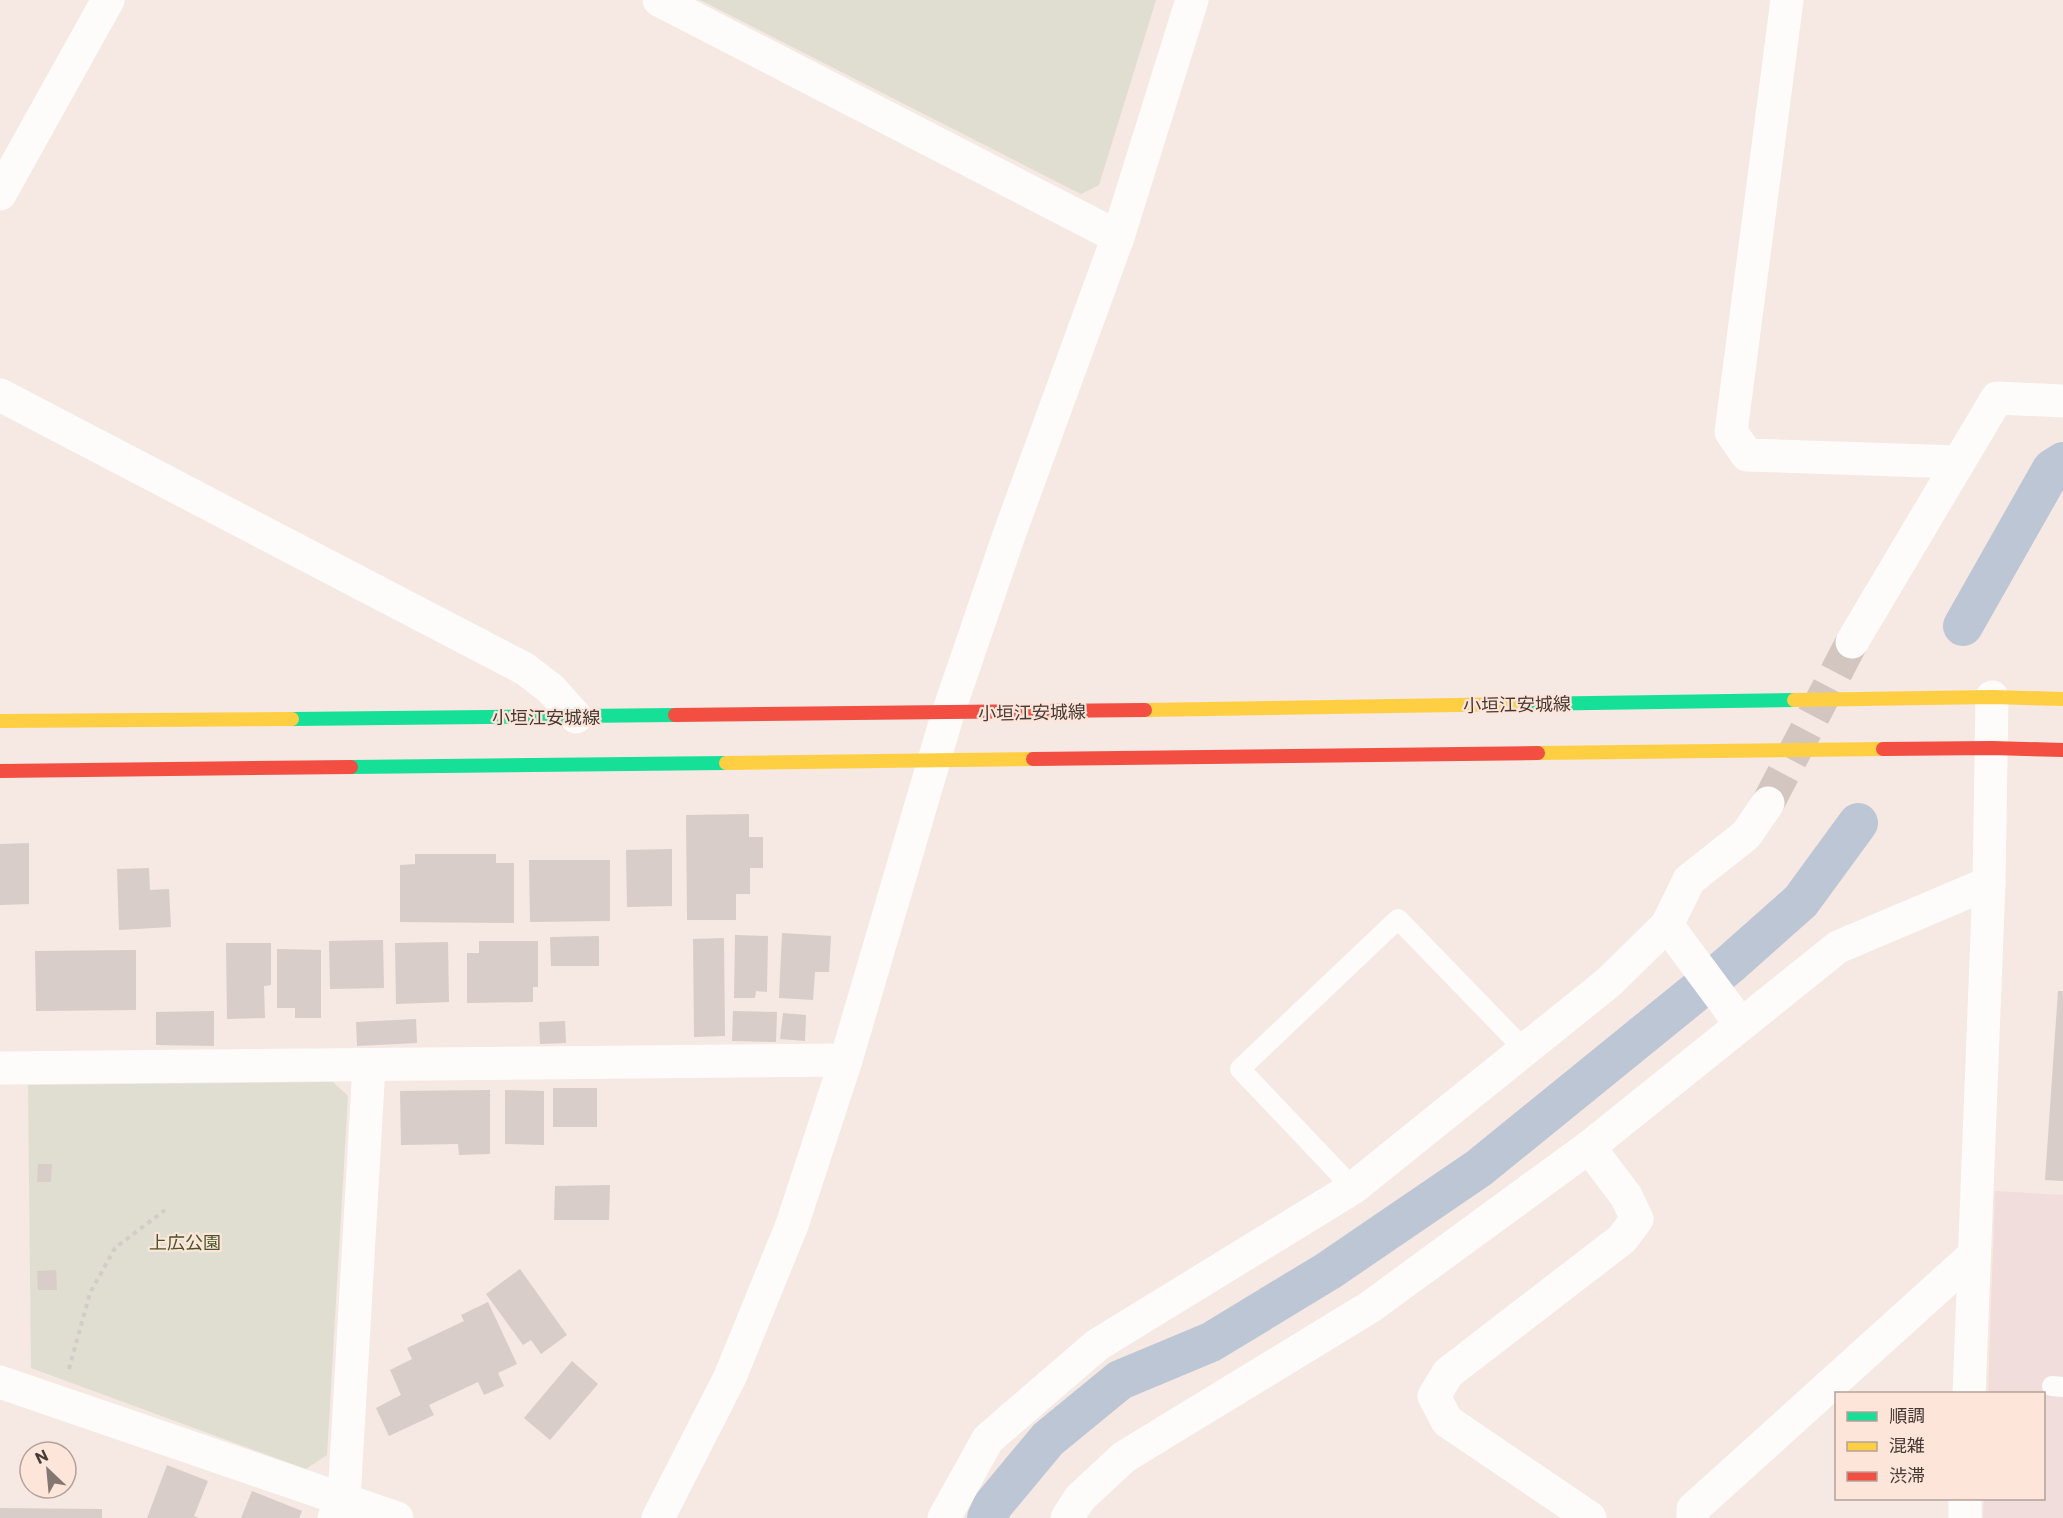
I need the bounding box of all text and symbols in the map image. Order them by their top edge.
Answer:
street label: 小垣江安城線 [1463,692,1571,716]
street label: 小垣江安城線 [978,700,1086,724]
street label: 小垣江安城線 [492,706,600,728]
park label: 上広公園 [149,1231,221,1253]
legend [1835,1392,2045,1500]
text: 順調 [1889,1404,1925,1426]
text: 混雑 [1889,1434,1925,1456]
north arrow [18,1440,78,1500]
text: N [32,1445,51,1467]
text: 渋滞 [1889,1464,1925,1486]

